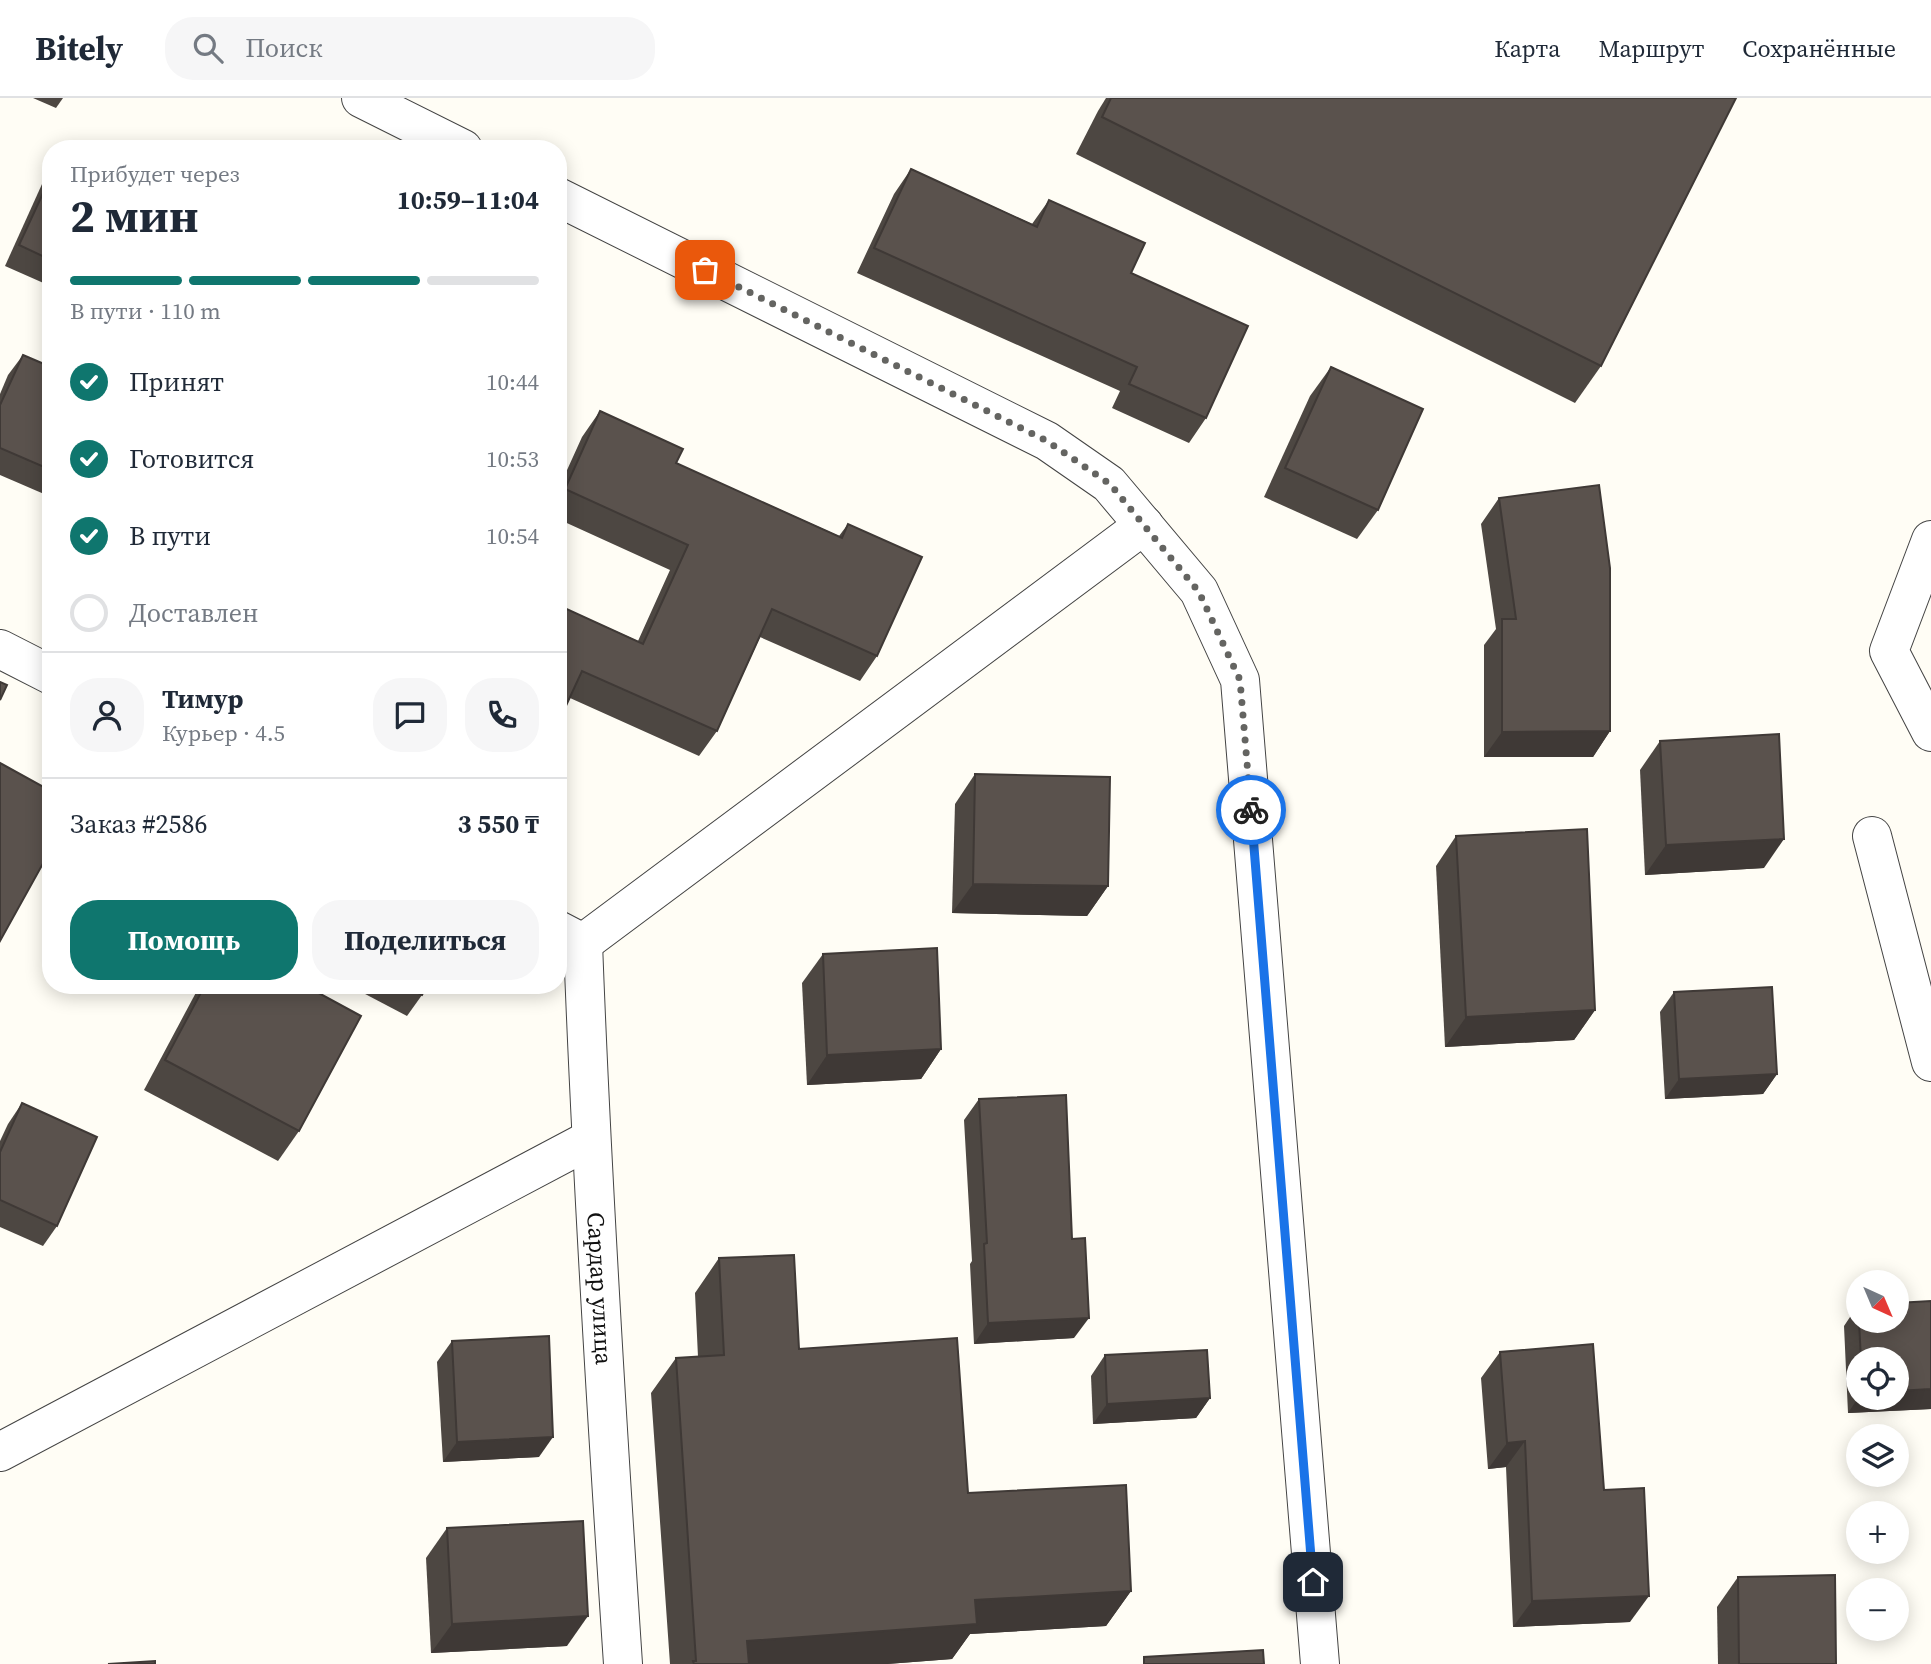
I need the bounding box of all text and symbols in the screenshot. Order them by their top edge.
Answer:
search box [165,17,655,80]
text: Bitely [35,26,123,71]
icon: search [189,29,227,67]
text: Поиск [245,30,323,66]
text: Карта [1494,32,1560,65]
text: Маршрут [1598,32,1704,65]
text: Сохранённые [1742,32,1896,65]
text: Прибудет через [70,158,240,190]
text: 10:59–11:04 [397,182,539,218]
text: 2 мин [70,184,199,247]
pin [675,240,735,300]
icon: bag [686,251,724,289]
text: В пути · 110 m [70,295,221,327]
icon: check [70,363,108,401]
text: Принят [129,364,224,400]
text: 10:44 [486,366,539,398]
icon: check [70,440,108,478]
text: Готовится [129,441,254,477]
text: 10:53 [486,443,539,475]
icon: check [70,517,108,555]
text: В пути [129,518,211,554]
text: 10:54 [486,520,539,552]
text: Доставлен [129,595,258,631]
button: person [70,678,144,752]
button: chat [373,678,447,752]
button: phone [465,678,539,752]
text: Тимур [162,681,243,717]
text: Курьер · 4.5 [162,717,285,749]
courier [1216,775,1286,845]
icon: bike [1232,791,1270,829]
text: Заказ #2586 [70,806,208,842]
text: 3 550 ₸ [457,806,539,842]
button: Помощь [70,900,298,980]
button: Поделиться [312,900,539,980]
street label: Сардар улица [579,1211,621,1367]
north arrow [1846,1270,1909,1334]
map controls [1846,1270,1909,1641]
button: locate [1846,1347,1909,1410]
button: layers [1846,1424,1909,1487]
button: + [1846,1501,1909,1564]
pin [1283,1552,1343,1612]
icon: home [1294,1563,1332,1601]
button: − [1846,1578,1909,1641]

